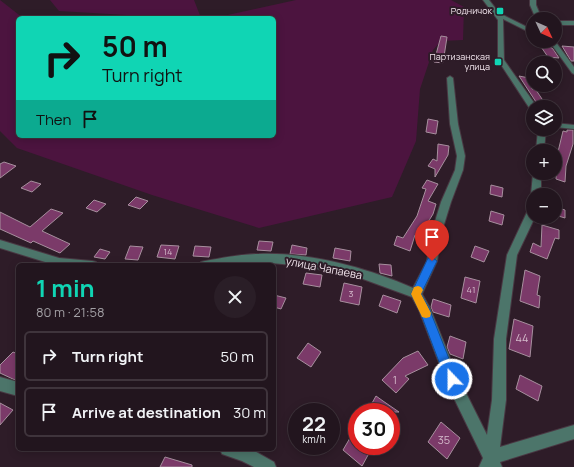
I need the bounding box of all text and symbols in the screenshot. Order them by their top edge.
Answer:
place label: Родничок [451,4,493,17]
marker: Родничок [495,6,505,16]
north arrow [526,12,562,48]
map controls [526,12,562,224]
text: 50 m [102,27,168,65]
icon: right [36,32,88,84]
place label: Партизанская улица [429,50,490,73]
button: search [526,56,562,92]
marker: Партизанская улица [493,57,503,67]
text: Turn right [102,63,183,87]
button: layers [526,100,562,136]
icon: arrive [79,108,101,130]
text: Then [36,109,71,130]
button: + [526,144,562,180]
button: − [526,188,562,224]
pin [415,220,449,261]
icon: arrive [421,226,443,248]
house number: 14 [164,245,172,258]
street label: улица Чапаева [285,253,363,282]
text: 1 min [36,271,95,304]
button: close [214,276,256,318]
house number: 41 [467,283,475,296]
house number: 3 [349,287,354,300]
text: 80 m · 21:58 [36,303,105,321]
house number: 44 [515,330,529,345]
icon: right [38,345,60,367]
text: Turn right [72,346,143,367]
text: 50 m [220,346,254,367]
position arrow [431,358,473,400]
house number: 1 [393,372,397,387]
icon: arrive [38,401,60,423]
text: Arrive at destination [72,402,221,423]
text: 30 m [233,402,266,423]
speed limit sign: 30 [348,403,400,455]
text: 22 [302,410,326,437]
text: km/h [302,432,326,446]
house number: 35 [438,432,450,447]

